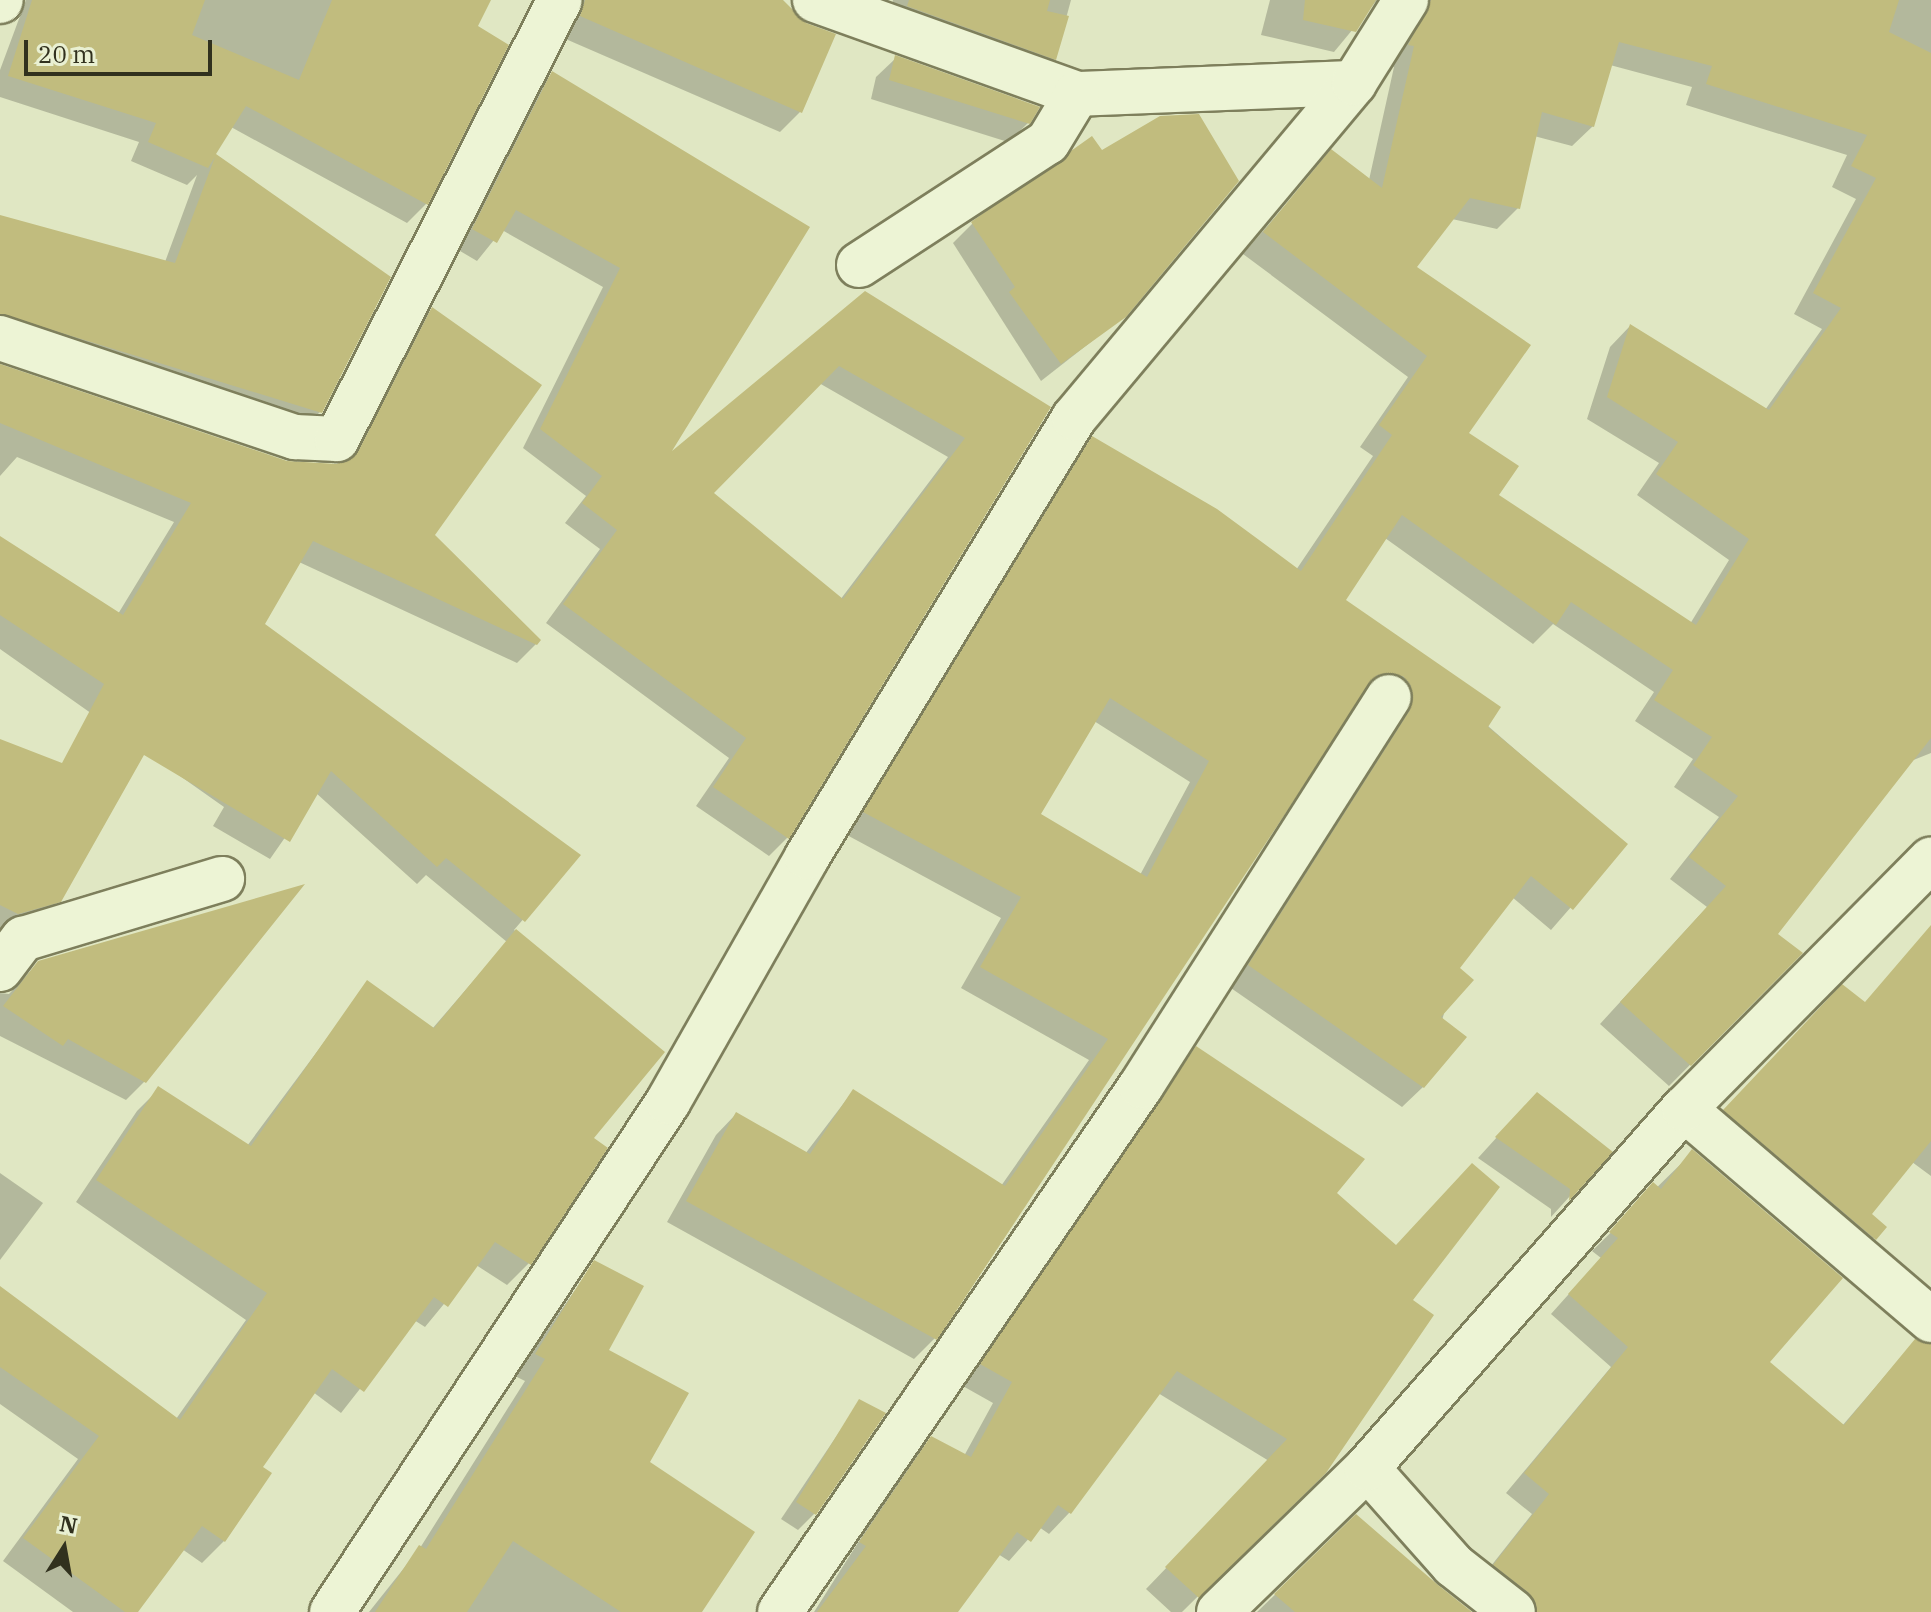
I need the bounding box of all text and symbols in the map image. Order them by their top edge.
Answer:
scale bar [28,24,216,74]
text: 20 m [38,38,95,70]
north arrow [24,1508,104,1588]
text: N [57,1508,80,1540]

